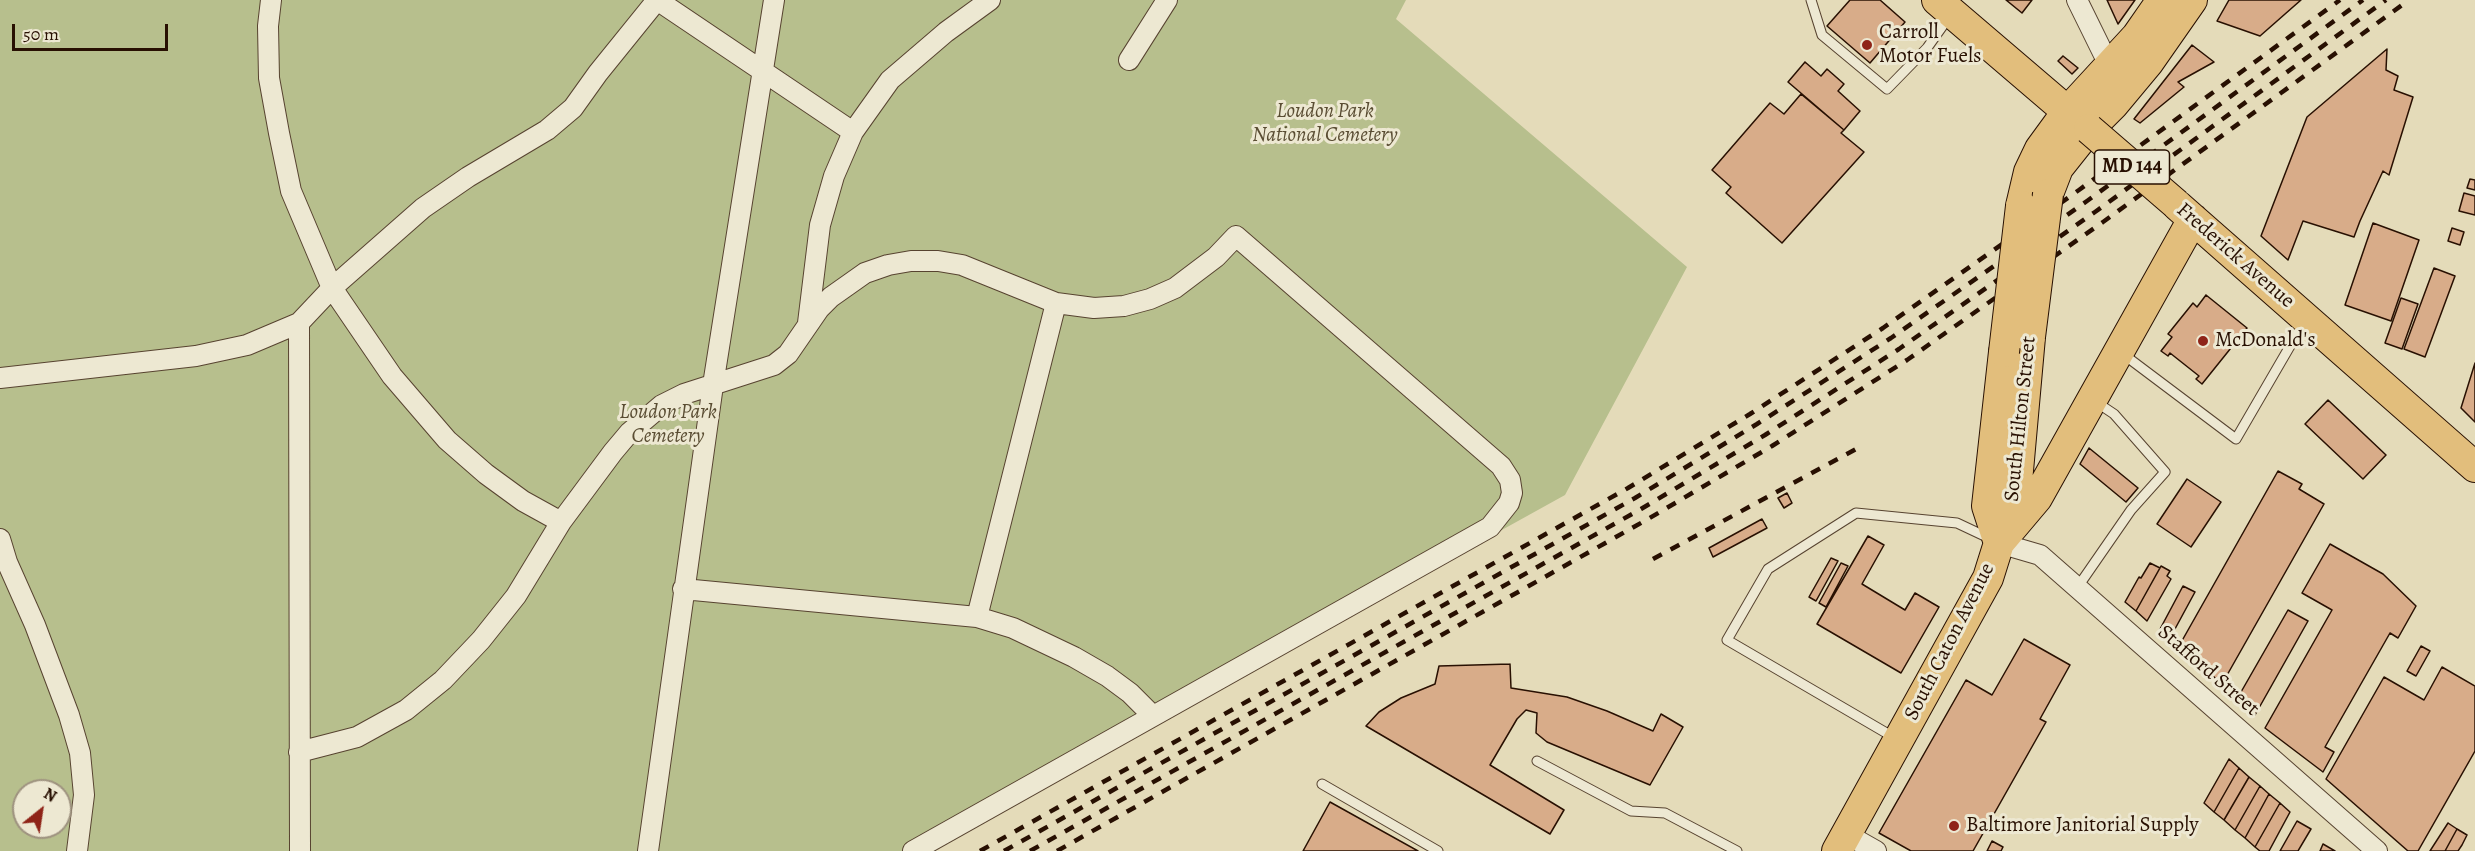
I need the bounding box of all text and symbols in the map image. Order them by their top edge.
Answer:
scale bar [15,12,171,50]
place label: Carroll Motor Fuels [1879,20,1982,70]
text: 50 m [23,22,59,46]
marker: Carroll Motor Fuels [1860,38,1874,52]
park label: Loudon Park National Cemetery [1252,99,1398,149]
road number: MD 144 [2094,150,2170,184]
street label: Frederick Avenue [2171,198,2299,314]
place label: McDonald's [2215,328,2316,354]
marker: McDonald's [2196,334,2210,348]
street label: South Hilton Street [2000,335,2042,503]
park label: Loudon Park Cemetery [619,400,717,450]
street label: South Caton Avenue [1899,559,2001,725]
street label: Stafford Street [2152,620,2264,722]
north arrow [12,779,72,839]
text: N [39,783,61,808]
place label: Baltimore Janitorial Supply [1966,813,2199,839]
marker: Baltimore Janitorial Supply [1947,819,1961,833]

